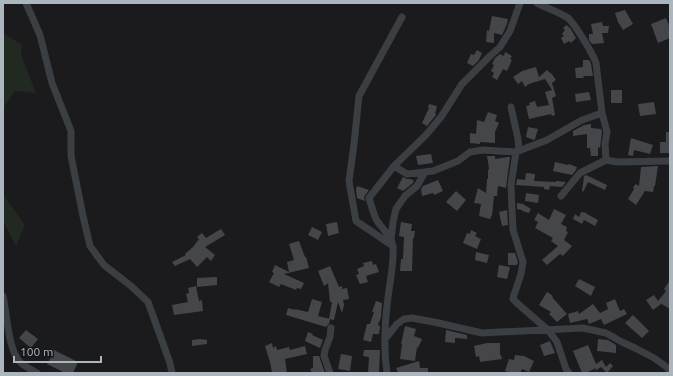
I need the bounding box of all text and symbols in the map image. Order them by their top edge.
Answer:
scale bar [14,338,101,364]
text: 100 m [20,345,53,358]

